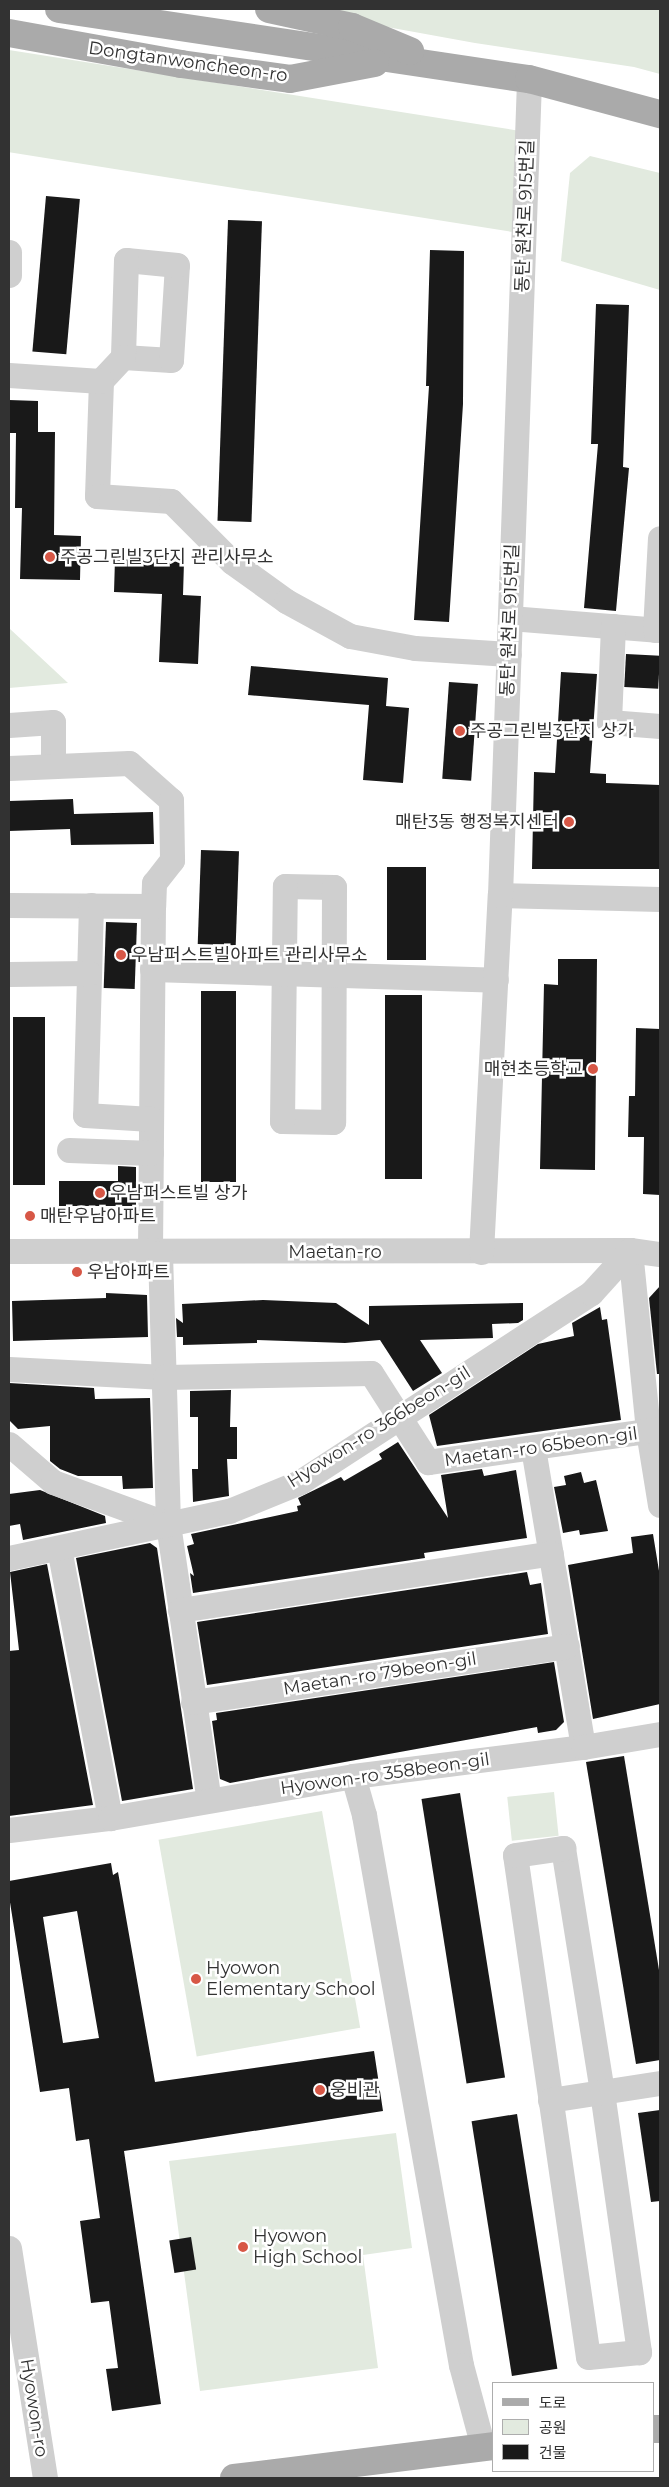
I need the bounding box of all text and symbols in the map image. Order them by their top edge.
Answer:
street label: Dongtanwoncheon-ro [87,37,289,87]
street label: 동탄 원천로 915번길 [512,139,538,293]
street label: 동탄 원천로 915번길 [497,543,523,697]
place label: 주공그린빌3단지 관리사무소 [60,546,274,568]
marker: 주공그린빌3단지 관리사무소 [44,551,56,563]
place label: 주공그린빌3단지 상가 [470,720,634,742]
marker: 주공그린빌3단지 상가 [454,725,466,737]
place label: 매탄3동 행정복지센터 [395,811,559,833]
marker: 매탄3동 행정복지센터 [563,816,575,828]
place label: 우남퍼스트빌아파트 관리사무소 [131,944,368,966]
marker: 우남퍼스트빌아파트 관리사무소 [115,949,127,961]
place label: 매현초등학교 [484,1058,583,1080]
marker: 매현초등학교 [587,1063,599,1075]
place label: 우남퍼스트빌 상가 [110,1182,247,1204]
marker: 우남퍼스트빌 상가 [94,1187,106,1199]
place label: 매탄우남아파트 [40,1205,156,1227]
marker: 매탄우남아파트 [24,1210,36,1222]
street label: Maetan-ro [288,1241,382,1263]
place label: 우남아파트 [87,1261,170,1283]
marker: 우남아파트 [71,1266,83,1278]
street label: Hyowon-ro 366beon-gil [284,1362,474,1492]
street label: Maetan-ro 65beon-gil [443,1423,639,1471]
street label: Maetan-ro 79beon-gil [282,1648,478,1700]
street label: Hyowon-ro 358beon-gil [279,1749,491,1799]
place label: Hyowon Elementary School [206,1958,376,2000]
marker: Hyowon Elementary School [190,1973,202,1985]
place label: 웅비관 [330,2079,380,2101]
marker: 웅비관 [314,2084,326,2096]
place label: Hyowon High School [253,2226,362,2268]
marker: Hyowon High School [237,2241,249,2253]
street label: Hyowon-ro [16,2357,52,2459]
legend [492,2382,654,2472]
text: 도로 [539,2393,567,2412]
text: 공원 [539,2418,567,2437]
text: 건물 [539,2443,567,2462]

